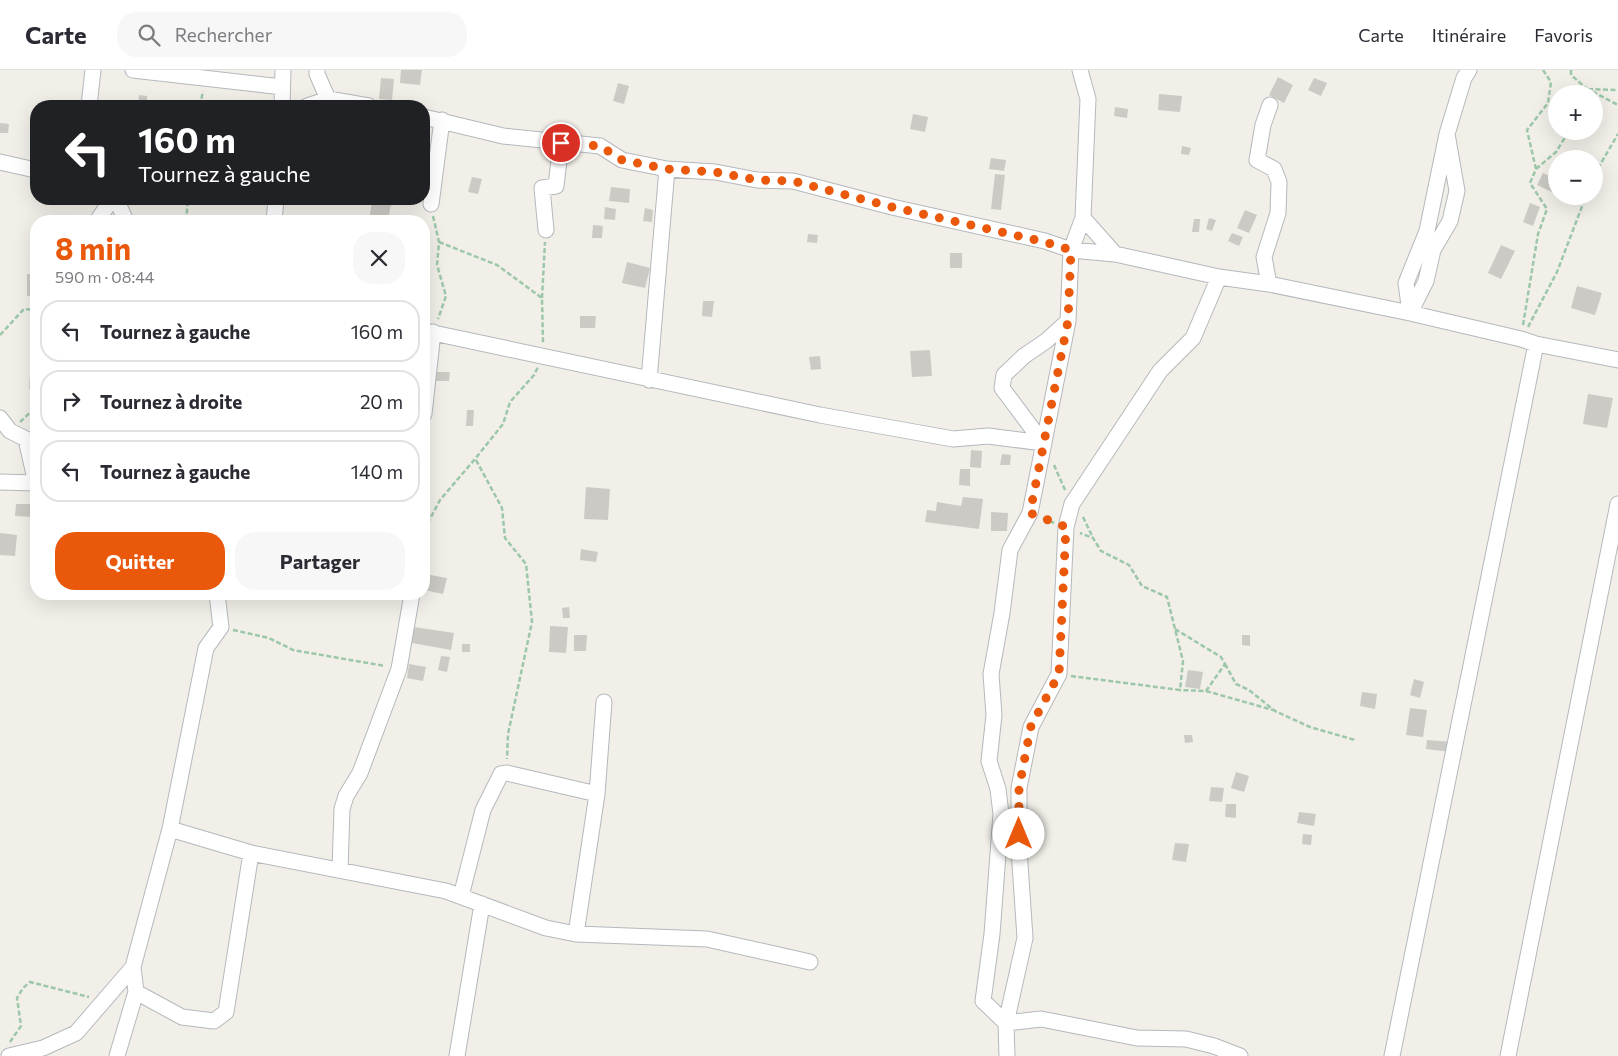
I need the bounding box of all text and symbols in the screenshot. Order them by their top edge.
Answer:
search box [117,12,467,57]
text: Carte [25,20,87,49]
icon: search [135,21,163,49]
text: Rechercher [175,23,272,46]
text: Carte [1358,24,1404,46]
text: Itinéraire [1432,24,1506,46]
text: Favoris [1534,24,1593,46]
map controls [1548,85,1603,205]
button: + [1548,85,1603,140]
text: 160 m [138,117,236,160]
icon: left [55,120,120,185]
pin [540,122,582,164]
icon: arrive [547,129,575,157]
button: − [1548,150,1603,205]
text: Tournez à gauche [138,160,310,187]
text: 8 min [55,229,131,266]
button: close [353,232,405,284]
text: 590 m · 08:44 [55,267,154,286]
icon: left [57,317,85,345]
text: Tournez à gauche [100,320,250,343]
text: 160 m [351,320,403,343]
icon: right [57,387,85,415]
text: Tournez à droite [100,390,242,413]
text: 20 m [360,390,403,413]
icon: left [57,457,85,485]
text: Tournez à gauche [100,460,250,483]
text: 140 m [351,460,403,483]
button: Quitter [55,532,225,590]
button: Partager [235,532,405,590]
position arrow [992,807,1044,859]

